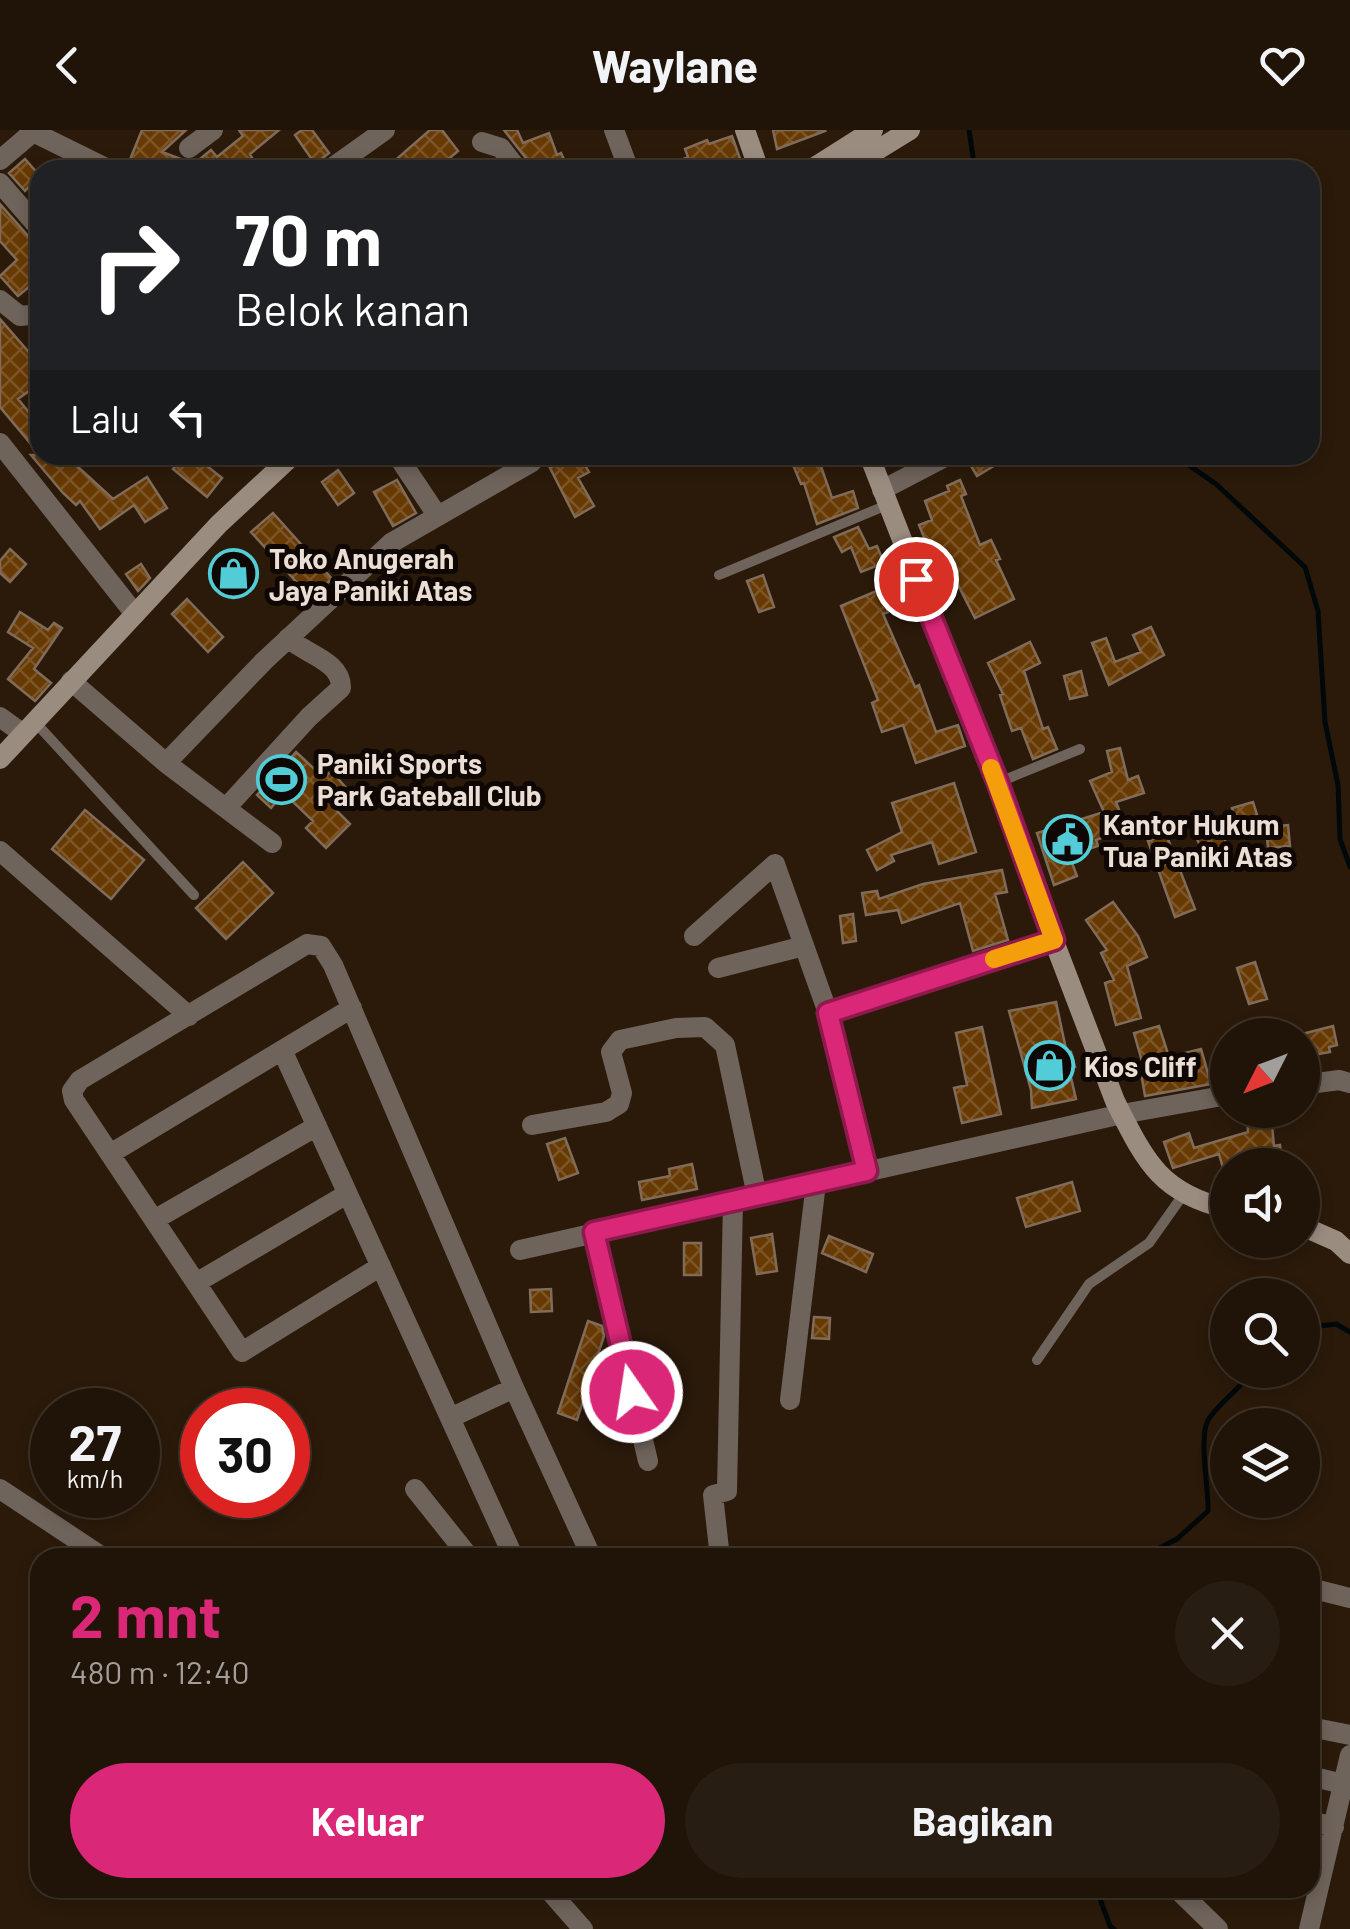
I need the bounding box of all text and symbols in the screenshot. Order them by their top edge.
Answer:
icon: back [40,38,95,93]
text: Waylane [592,38,758,92]
icon: heart [1255,38,1310,93]
text: 70 m [235,196,382,280]
icon: right [70,200,200,330]
text: Belok kanan [235,281,470,335]
icon: left [160,390,215,445]
text: Lalu [70,395,140,441]
pin [874,537,959,622]
place label: Toko Anugerah Jaya Paniki Atas [269,541,472,607]
shop icon: Toko Anugerah Jaya Paniki Atas [208,548,260,600]
icon: arrive [889,552,944,607]
place label: Paniki Sports Park Gateball Club [317,746,542,812]
sports icon: Paniki Sports Park Gateball Club [256,753,308,805]
place label: Kantor Hukum Tua Paniki Atas [1103,807,1293,873]
public building icon: Kantor Hukum Tua Paniki Atas [1042,814,1094,866]
north arrow [1210,1018,1320,1128]
map controls [1210,1018,1320,1518]
shop icon: Kios Cliff [1023,1040,1075,1092]
place label: Kios Cliff [1084,1049,1197,1083]
button: sound [1210,1148,1320,1258]
button: search [1210,1278,1320,1388]
position arrow [580,1340,684,1444]
speed limit sign: 30 [180,1388,310,1518]
button: layers [1210,1408,1320,1518]
text: 27 [69,1411,121,1471]
text: km/h [67,1463,123,1493]
text: 2 mnt [70,1578,221,1650]
button: close [1175,1581,1280,1686]
text: 480 m · 12:40 [70,1652,250,1690]
button: Keluar [70,1763,665,1878]
button: Bagikan [685,1763,1280,1878]

